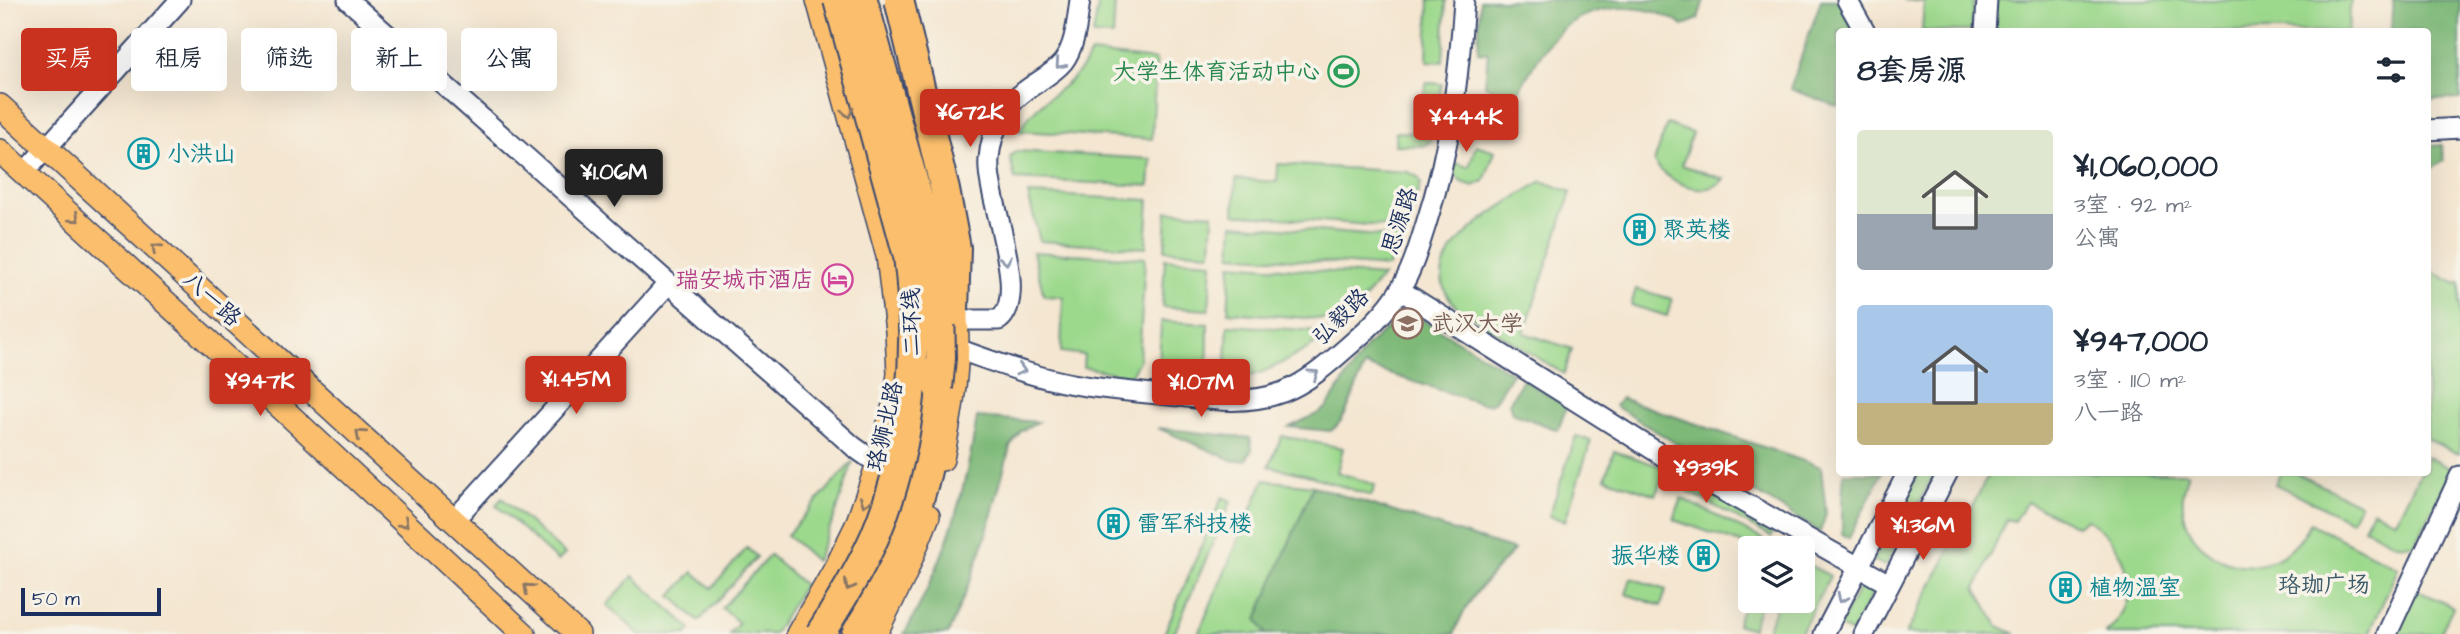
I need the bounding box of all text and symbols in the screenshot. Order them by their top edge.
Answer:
chip: 买房 [21,28,117,91]
chip: 租房 [131,28,227,91]
chip: 筛选 [241,28,337,91]
chip: 新上 [351,28,447,91]
chip: 公寓 [461,28,557,91]
text: 8套房源 [1857,50,1966,92]
icon: filters [2372,51,2410,89]
one-way arrow [1056,55,1068,68]
sports icon: 大学生体育活动中心 [1326,55,1360,89]
place label: 大学生体育活动中心 [1113,56,1320,88]
pin: ¥672K [921,90,1019,149]
pin: ¥444K [1417,94,1515,154]
text: ¥672K [936,96,1004,128]
text: ¥444K [1429,101,1503,133]
one-way arrow [840,107,855,119]
building icon: 小洪山 [127,137,161,171]
place label: 小洪山 [167,138,236,170]
text: ¥1,060,000 [2074,146,2218,188]
pin: ¥1.06M [557,150,671,209]
text: ¥1.06M [581,156,647,188]
icon: home [1913,158,1997,242]
street label: 思源路 [1374,183,1426,259]
text: 3室 · 92 m² [2074,189,2192,221]
one-way arrow [67,210,80,223]
building icon: 聚英楼 [1622,213,1656,247]
place label: 聚英楼 [1662,214,1731,246]
text: 公寓 [2074,222,2120,254]
one-way arrow [151,244,164,256]
one-way arrow [998,254,1013,266]
hotel icon: 瑞安城市酒店 [820,263,854,297]
street label: 八一路 [176,264,248,334]
place label: 瑞安城市酒店 [676,264,814,296]
street label: 弘毅路 [1305,281,1377,353]
street label: 二环线 [895,287,929,357]
school or university icon: 武汉大学 [1391,307,1425,341]
place label: 武汉大学 [1431,308,1523,340]
text: ¥947,000 [2074,321,2208,363]
icon: home [1913,333,1997,417]
pin: ¥1.45M [519,356,633,416]
pin: ¥947K [211,358,309,418]
pin: ¥1.07M [1144,360,1258,419]
one-way arrow [1015,362,1027,377]
text: ¥1.45M [541,363,611,395]
text: 3室 · 110 m² [2074,364,2186,396]
text: ¥947K [225,365,295,397]
text: ¥1.07M [1168,366,1234,398]
one-way arrow [1306,370,1319,383]
street label: 珞狮北路 [859,378,911,474]
text: 八一路 [2074,397,2143,429]
one-way arrow [355,430,368,443]
pin: ¥939K [1657,446,1755,505]
text: ¥939K [1674,452,1738,484]
one-way arrow [859,495,873,507]
pin: ¥1.36M [1866,503,1980,562]
building icon: 雷军科技楼 [1097,507,1131,541]
place label: 雷军科技楼 [1137,508,1252,540]
text: ¥1.36M [1891,509,1955,541]
one-way arrow [396,514,409,527]
map controls [1738,536,1815,613]
button: layers [1738,536,1815,613]
building icon: 振华楼 [1686,539,1720,573]
place label: 振华楼 [1611,540,1680,572]
park label: 珞珈广场 [2278,569,2370,601]
building icon: 植物温室 [2049,571,2083,605]
place label: 植物温室 [2089,572,2181,604]
one-way arrow [844,579,857,592]
one-way arrow [523,584,536,596]
scale bar [21,585,161,617]
text: 50 m [32,586,80,613]
one-way arrow [1837,591,1851,603]

